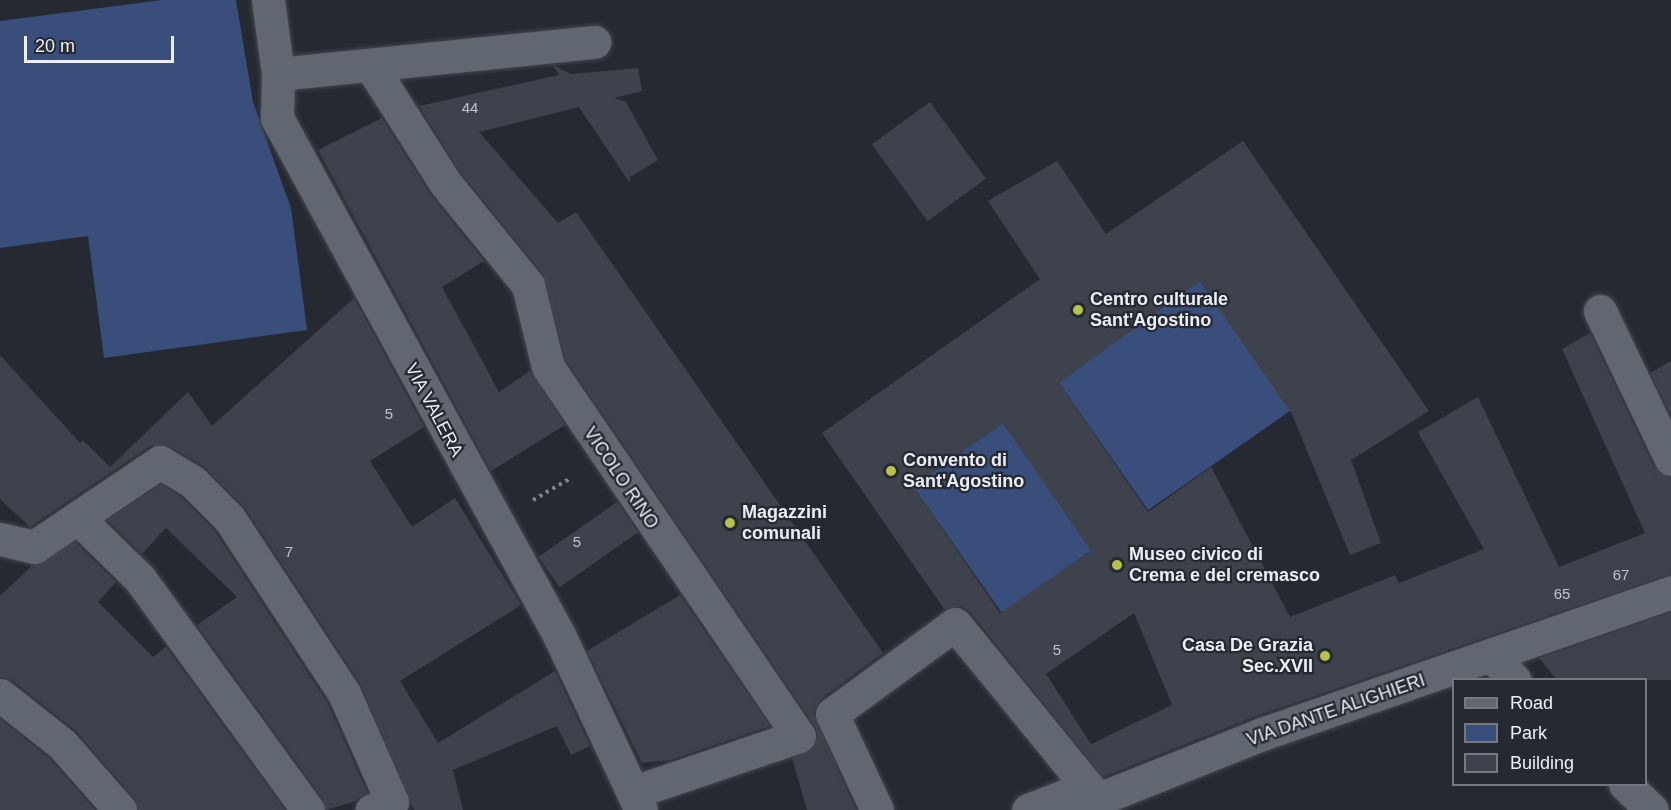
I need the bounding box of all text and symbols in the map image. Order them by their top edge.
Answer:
scale bar [27,24,177,62]
text: 20 m [35,36,75,56]
house number: 44 [462,99,478,117]
place label: Centro culturale Sant'Agostino [1090,289,1228,332]
marker: Centro culturale Sant'Agostino [1071,303,1085,317]
street label: VIA VALERA [400,359,468,461]
house number: 5 [385,405,393,423]
street label: VICOLO RINO [579,423,663,533]
place label: Convento di Sant'Agostino [903,450,1024,492]
marker: Convento di Sant'Agostino [884,464,898,478]
place label: Magazzini comunali [742,502,827,544]
marker: Magazzini comunali [723,516,737,530]
house number: 5 [573,533,581,551]
house number: 7 [285,543,293,561]
place label: Museo civico di Crema e del cremasco [1129,544,1320,586]
marker: Museo civico di Crema e del cremasco [1110,558,1124,572]
house number: 67 [1613,566,1629,584]
house number: 65 [1554,585,1570,603]
place label: Casa De Grazia Sec.XVII [1182,635,1313,678]
house number: 5 [1053,641,1061,659]
marker: Casa De Grazia Sec.XVII [1318,649,1332,663]
street label: VIA DANTE ALIGHIERI [1243,669,1429,751]
legend [1452,678,1647,786]
text: Road [1510,693,1553,713]
text: Park [1510,723,1547,743]
text: Building [1510,753,1574,773]

